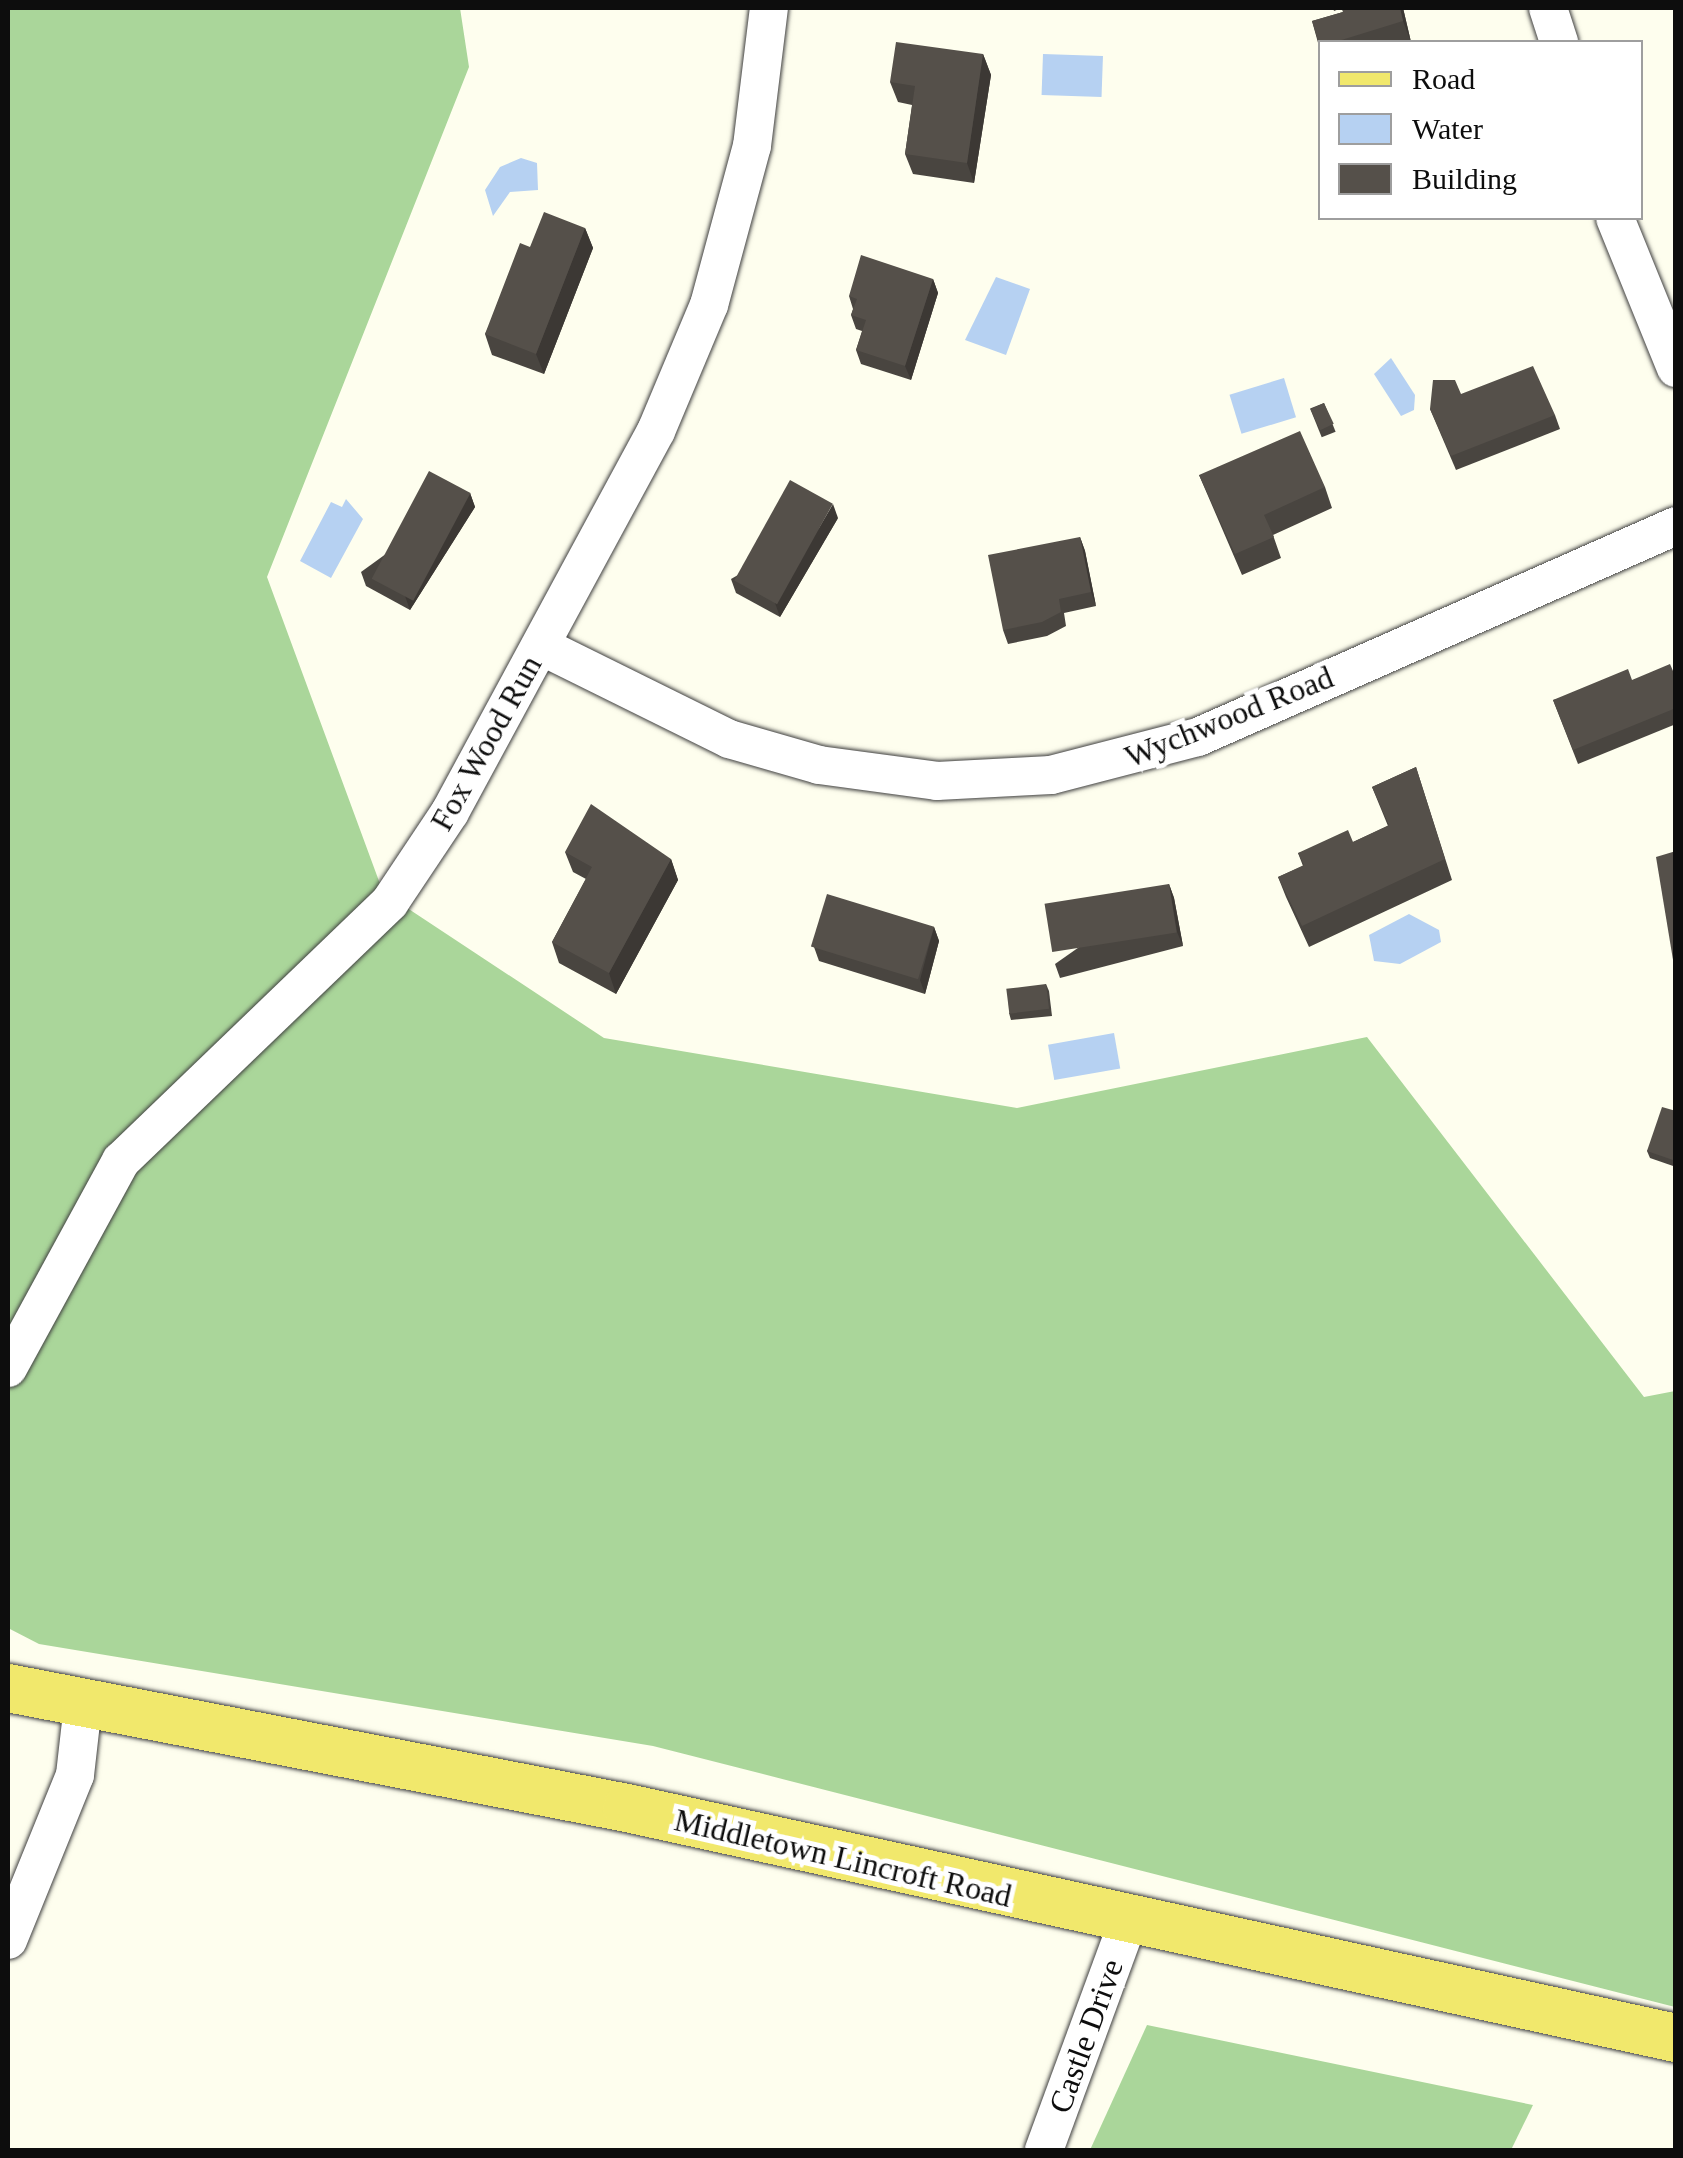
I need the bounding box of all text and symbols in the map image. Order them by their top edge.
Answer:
legend [1318,40,1643,220]
text: Road [1412,62,1475,95]
text: Water [1412,112,1483,145]
text: Building [1412,162,1517,195]
street label: Fox Wood Run [422,649,550,837]
street label: Wychwood Road [1119,658,1339,776]
street label: Middletown Lincroft Road [671,1801,1015,1915]
street label: Castle Drive [1040,1954,1132,2118]

